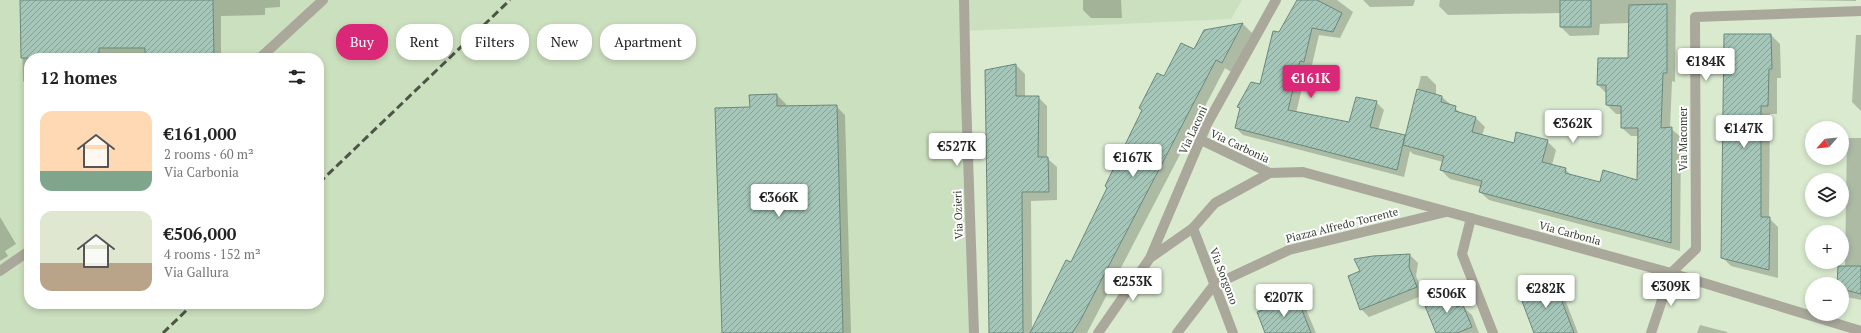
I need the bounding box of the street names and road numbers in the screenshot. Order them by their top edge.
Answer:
street label: Via Laconi [1176,104,1210,156]
street label: Via Macomer [1676,106,1690,171]
street label: Via Carbonia [1208,126,1272,166]
street label: Via Ozieri [950,190,966,240]
street label: Piazza Alfredo Torrente [1284,204,1400,246]
street label: Via Carbonia [1538,218,1603,248]
street label: Via Sorgono [1207,246,1241,306]

